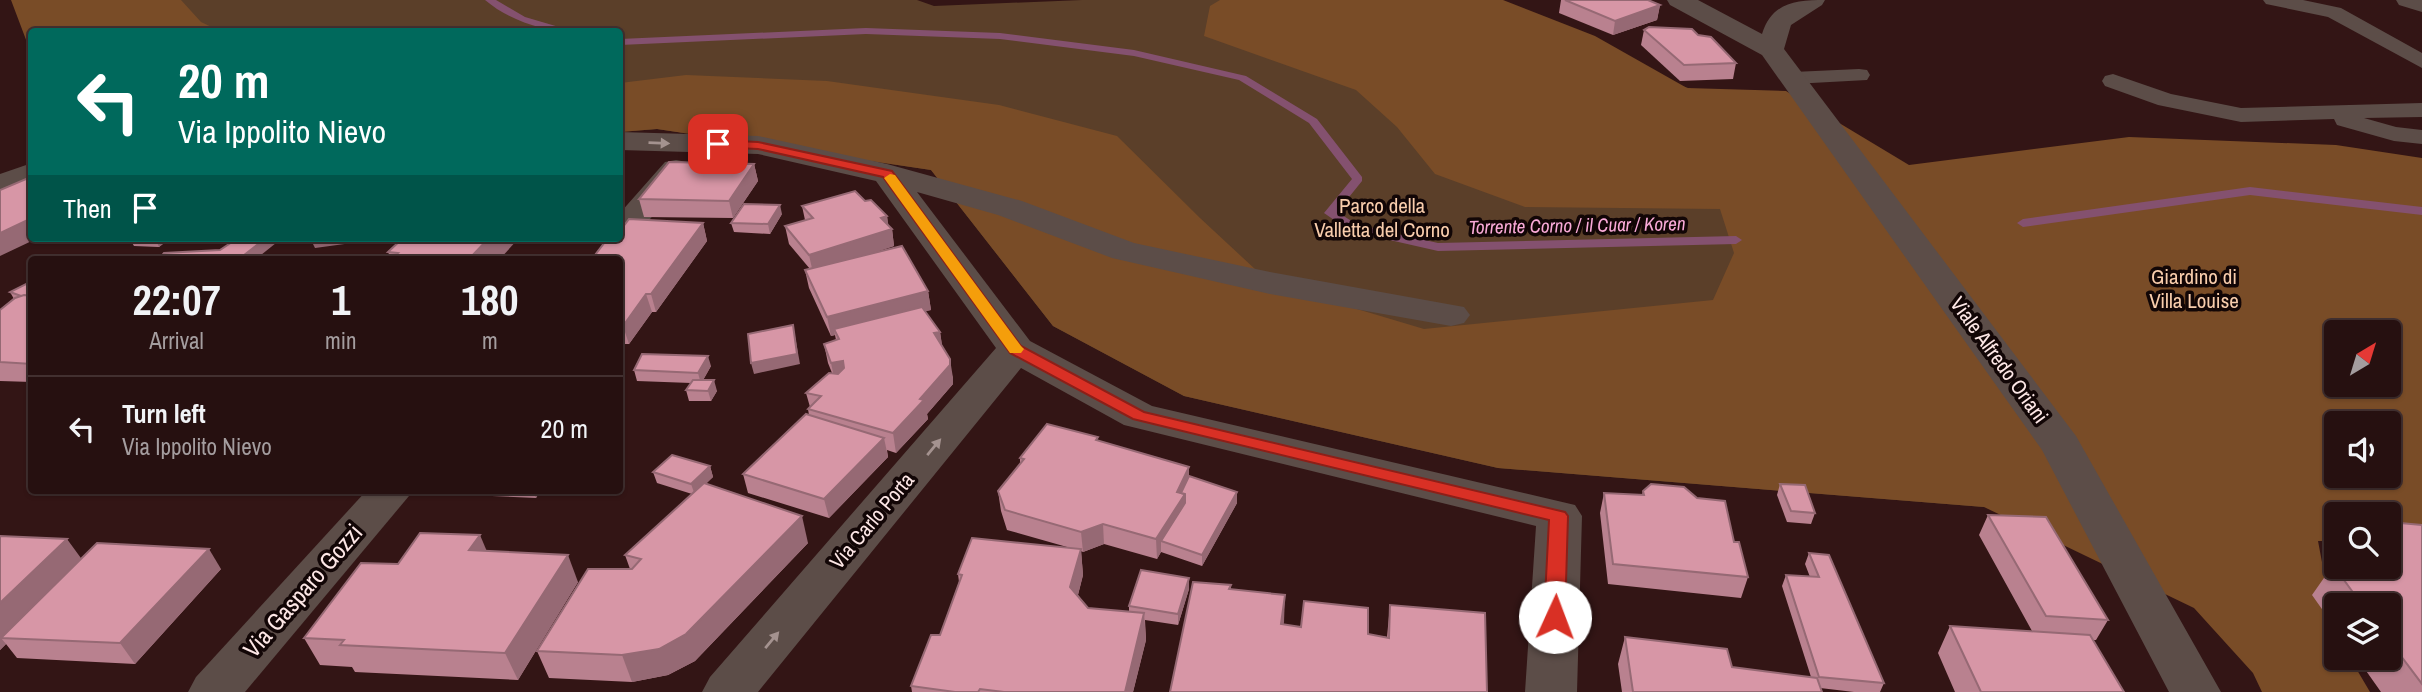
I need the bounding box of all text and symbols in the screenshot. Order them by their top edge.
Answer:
text: 20 m [178,47,270,113]
icon: left [63,56,154,147]
text: Via Ippolito Nievo [178,110,386,153]
pin [688,114,748,174]
icon: arrive [699,125,737,163]
one-way arrow [648,137,670,148]
icon: arrive [126,189,164,227]
text: Then [63,191,112,226]
park label: Parco della Valletta del Corno [1314,191,1450,244]
water label: Torrente Corno / il Cuar / Koren [1468,210,1686,240]
park label: Giardino di Villa Louise [2149,262,2239,315]
text: 22:07 [133,272,221,328]
text: 1 [331,272,350,328]
text: 180 [461,272,519,328]
street label: Viale Alfredo Oriani [1944,291,2055,429]
north arrow [2324,320,2401,397]
map controls [2324,320,2401,670]
text: Arrival [149,325,204,356]
text: min [325,325,357,356]
text: m [482,325,498,356]
text: Turn left [122,396,206,431]
icon: left [63,410,101,448]
text: 20 m [541,411,588,446]
button: sound [2324,411,2401,488]
text: Via Ippolito Nievo [122,431,272,462]
one-way arrow [926,438,941,455]
street label: Via Carlo Porta [823,466,921,575]
button: search [2324,502,2401,579]
street label: Via Gasparo Gozzi [235,517,369,664]
position arrow [1518,580,1592,654]
button: layers [2324,593,2401,670]
one-way arrow [764,631,779,648]

